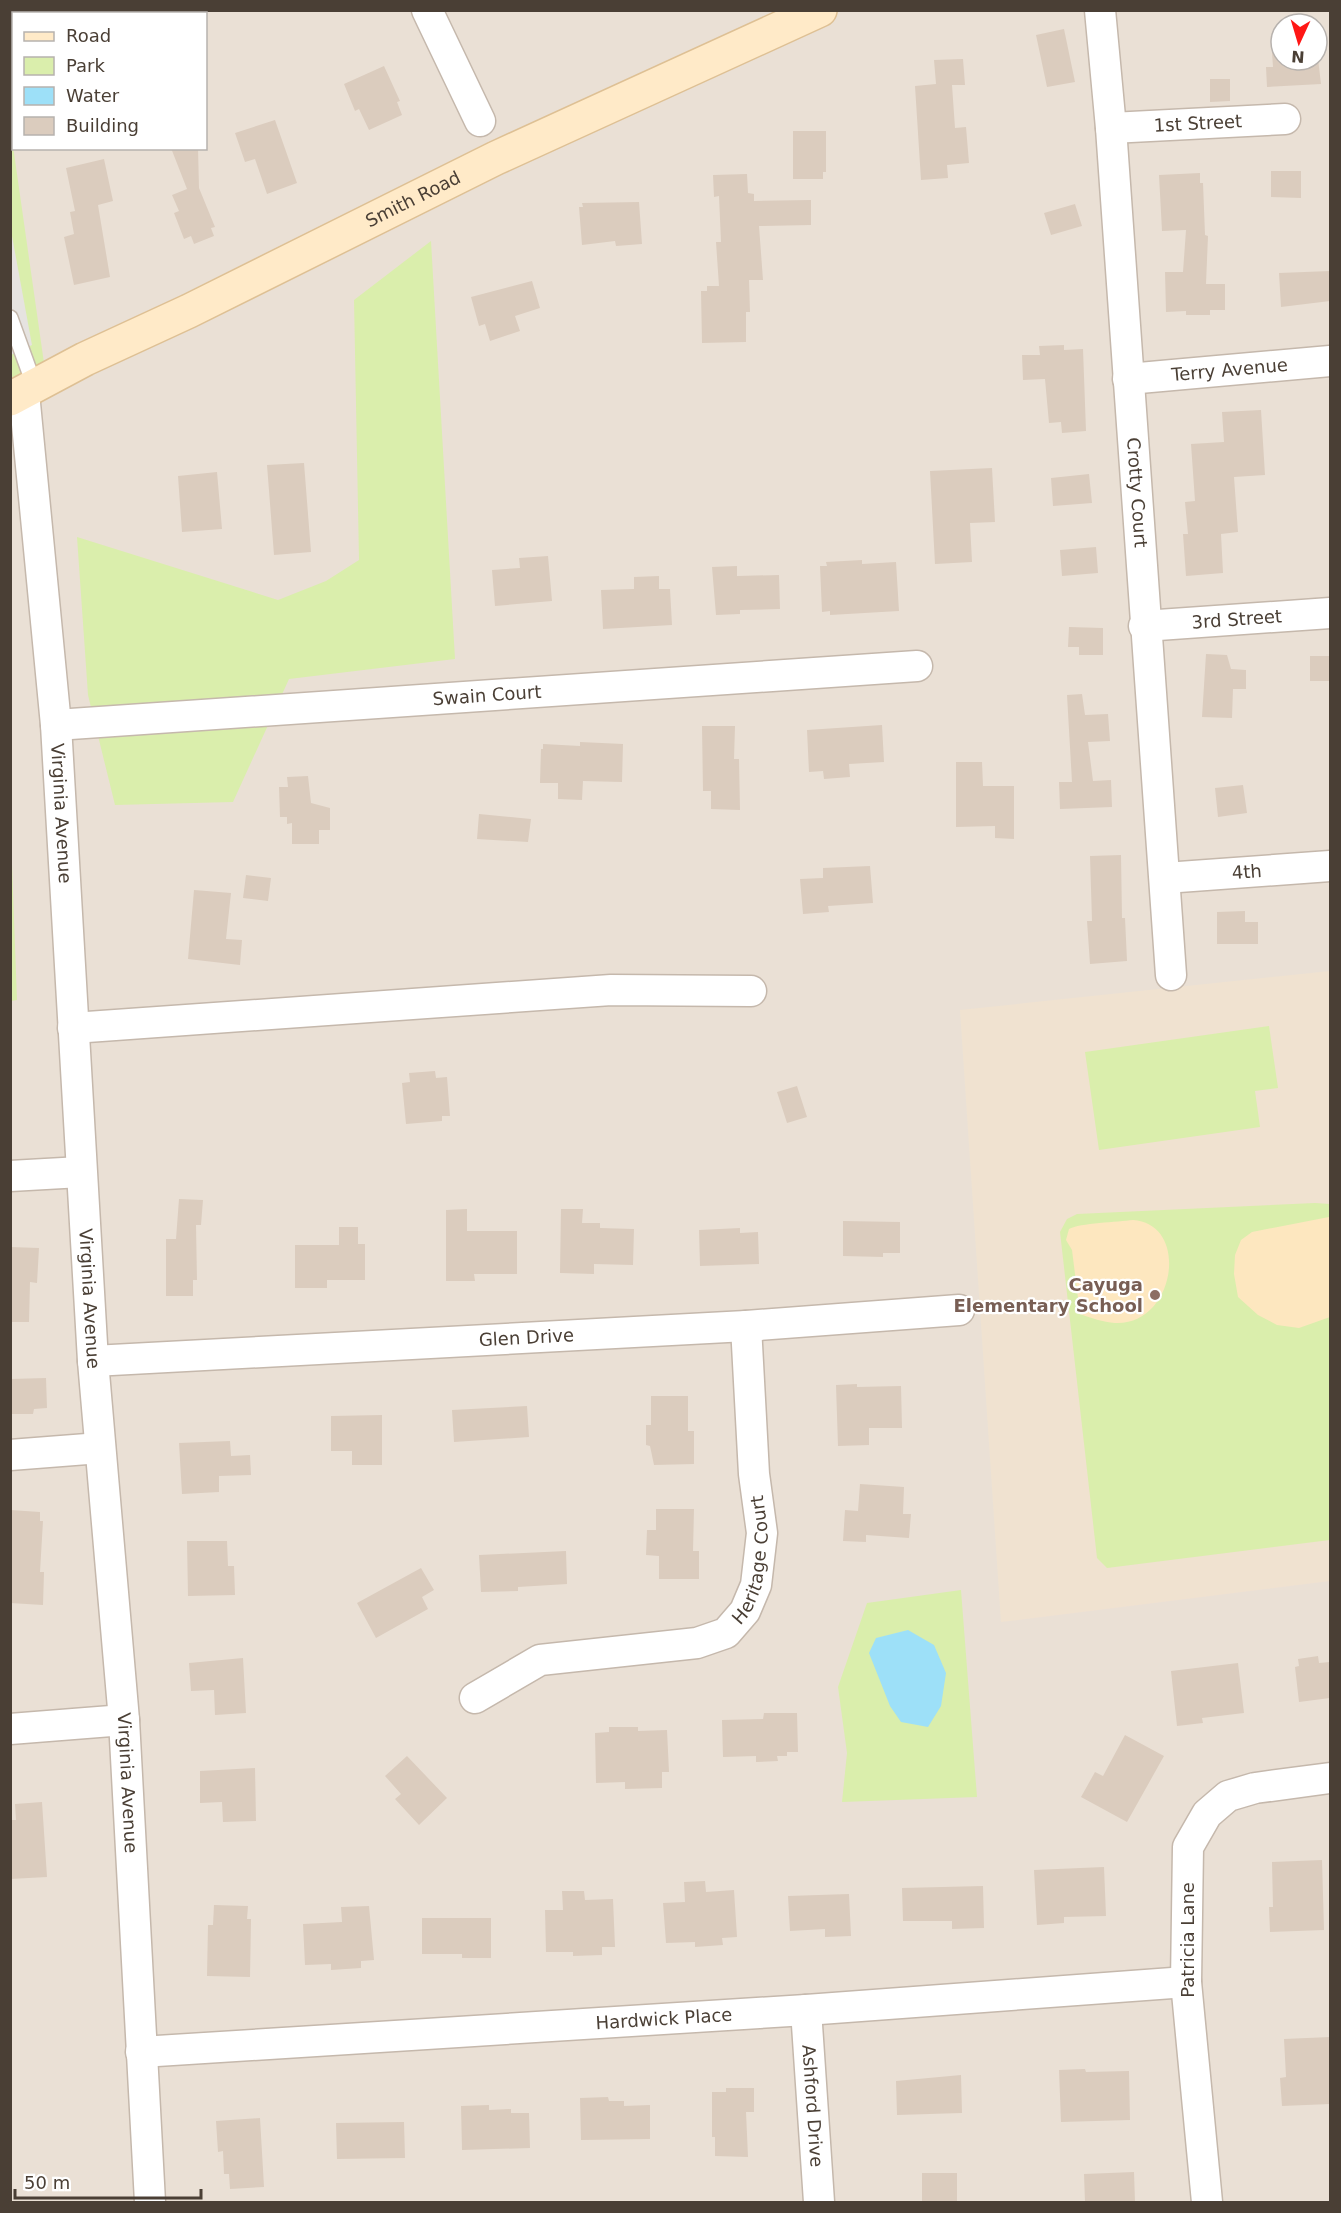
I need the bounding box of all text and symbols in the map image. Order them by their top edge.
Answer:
legend [12,12,207,150]
north arrow [1269,12,1329,72]
text: Road [66,25,111,46]
text: N [1291,47,1305,66]
text: Park [66,55,105,76]
text: Water [66,85,120,106]
street label: 1st Street [1153,110,1243,136]
text: Building [66,115,139,136]
street label: Smith Road [362,166,464,231]
street label: Terry Avenue [1169,354,1289,385]
street label: Crotty Court [1123,437,1152,548]
street label: 3rd Street [1191,605,1283,633]
street label: Swain Court [432,681,542,709]
street label: Virginia Avenue [47,742,76,884]
street label: 4th [1231,860,1262,883]
street label: Virginia Avenue [75,1228,105,1370]
place label: Cayuga Elementary School [954,1274,1143,1316]
marker: Cayuga Elementary School [1148,1288,1162,1302]
street label: Glen Drive [478,1324,574,1350]
street label: Heritage Court [727,1494,772,1628]
street label: Virginia Avenue [113,1712,142,1854]
street label: Patricia Lane [1177,1882,1198,1998]
street label: Hardwick Place [595,2004,733,2033]
street label: Ashford Drive [798,2044,828,2168]
scale bar [15,2162,201,2200]
text: 50 m [24,2172,70,2193]

